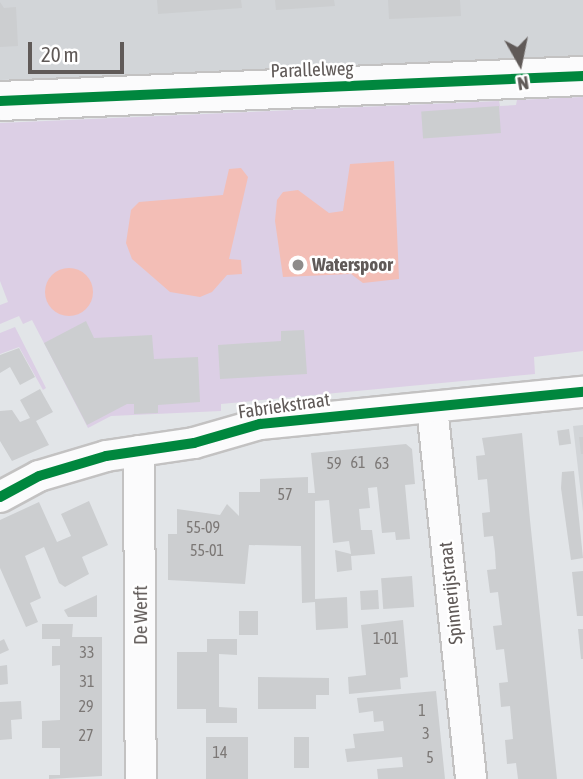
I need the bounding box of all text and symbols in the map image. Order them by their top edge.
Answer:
scale bar [32,28,128,72]
north arrow [485,28,555,98]
text: 20 m [41,42,79,66]
street label: Parallelweg [270,57,354,83]
text: N [516,72,531,95]
place label: Waterspoor [312,254,393,276]
marker: Waterspoor [290,257,306,273]
street label: Fabriekstraat [237,388,331,424]
house number: 61 [350,452,366,472]
house number: 59 [326,453,342,473]
house number: 63 [374,453,390,473]
house number: 57 [277,484,293,504]
house number: 55-09 [186,517,220,537]
house number: 55-01 [190,540,224,560]
street label: Spinnerijstraat [434,540,468,646]
street label: De Werft [130,585,152,645]
house number: 1-01 [373,628,399,648]
house number: 33 [79,642,95,662]
house number: 31 [79,671,95,691]
house number: 29 [78,696,94,716]
house number: 1 [418,700,426,720]
house number: 3 [422,723,430,743]
house number: 27 [78,725,94,745]
house number: 14 [212,742,228,762]
house number: 5 [426,747,434,767]

